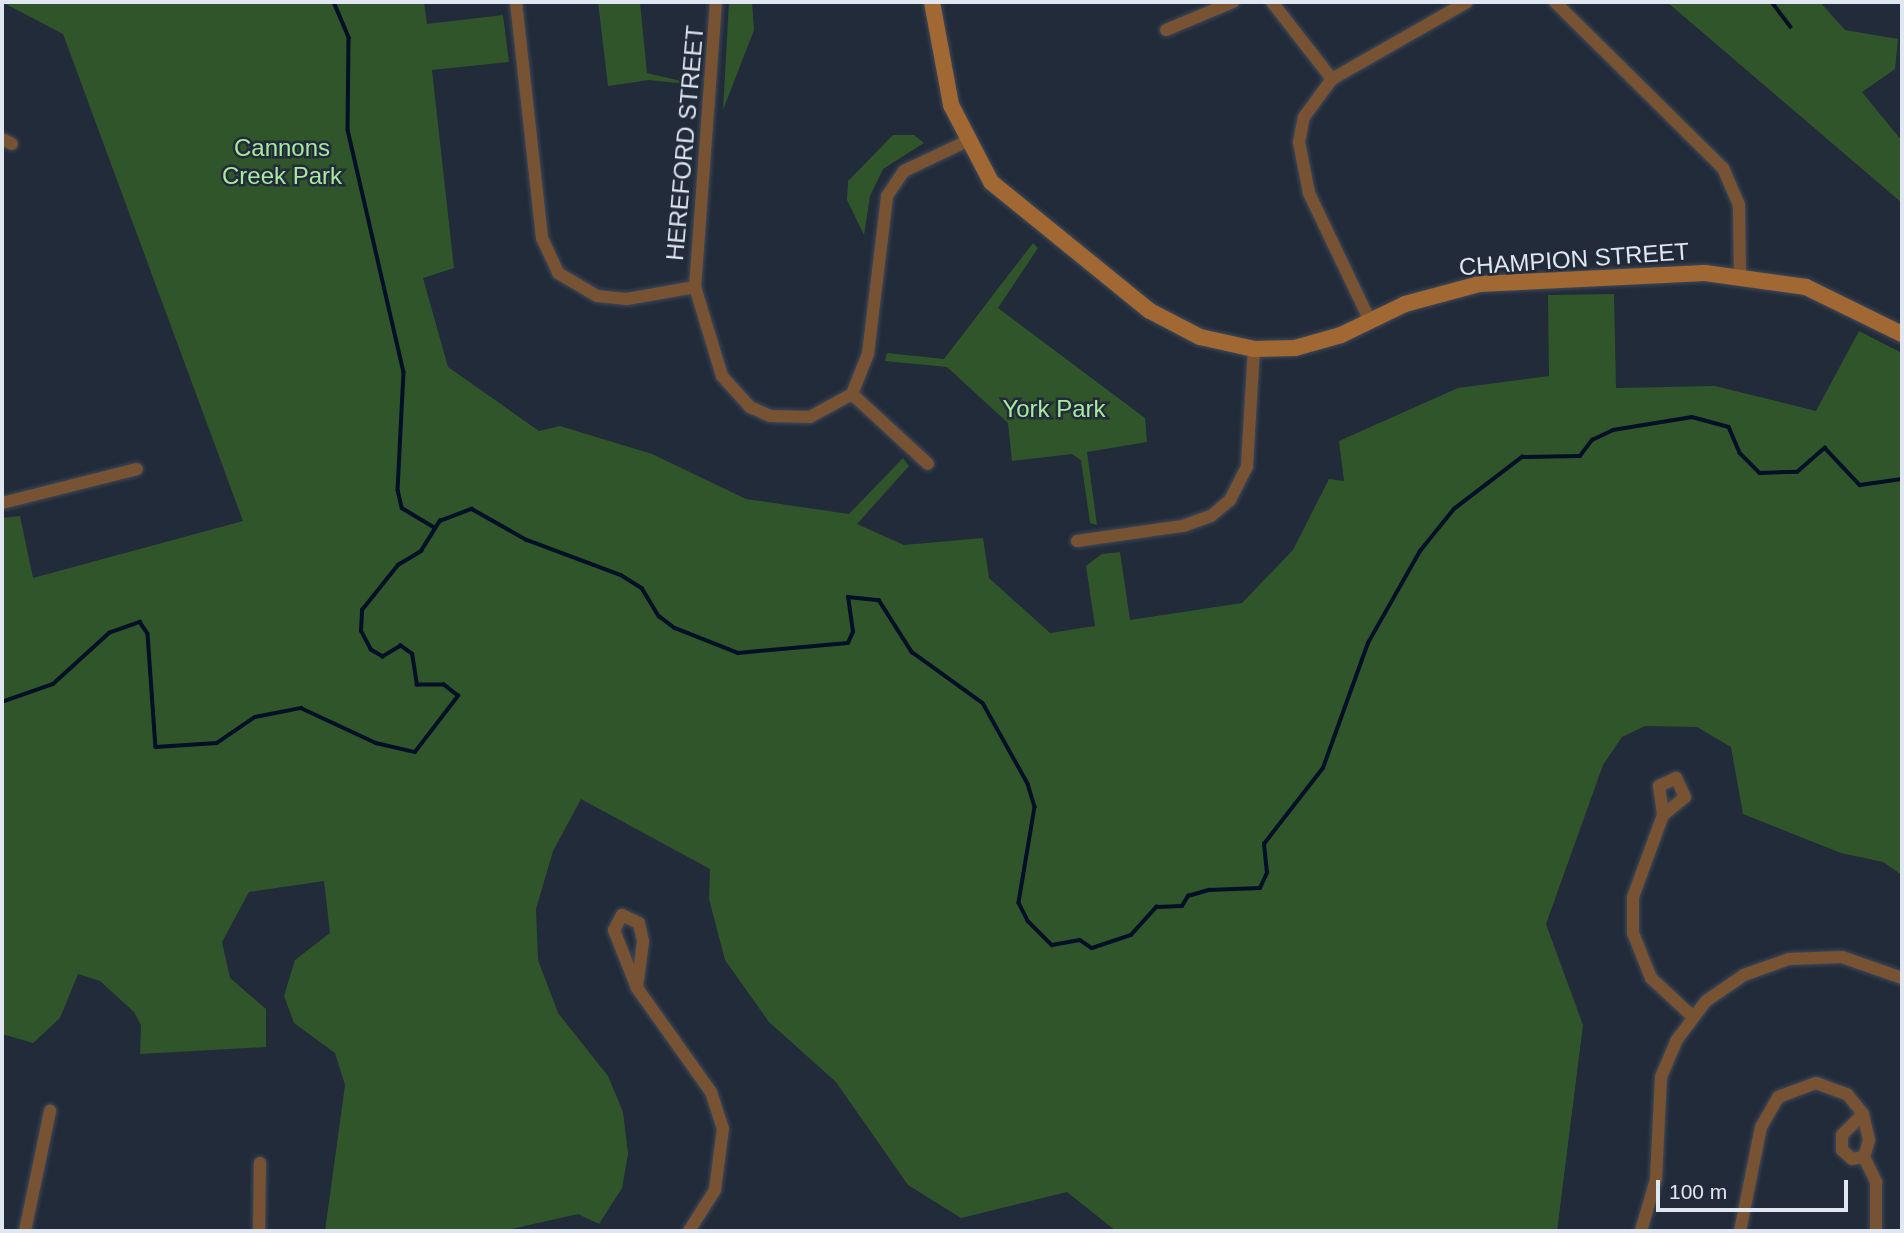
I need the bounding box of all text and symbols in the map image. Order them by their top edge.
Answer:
street label: HEREFORD STREET [660,24,710,262]
park label: Cannons Creek Park [222,134,342,190]
street label: CHAMPION STREET [1458,237,1690,281]
park label: York Park [1002,395,1106,423]
scale bar [1659,1166,1852,1210]
text: 100 m [1669,1180,1727,1203]

